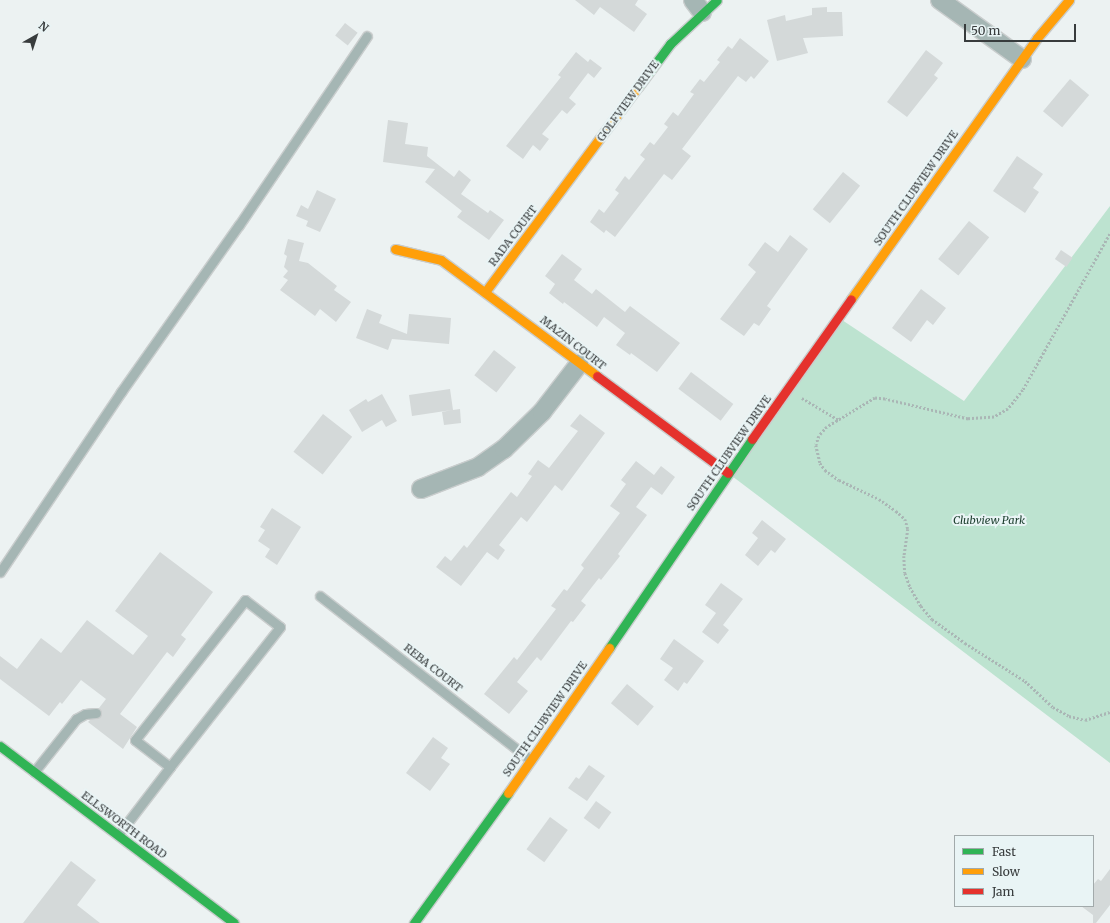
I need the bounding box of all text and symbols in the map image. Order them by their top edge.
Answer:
north arrow [16,16,56,56]
scale bar [966,16,1078,42]
text: N [36,18,51,35]
text: 50 m [971,23,1000,38]
street label: GOLFVIEW DRIVE [594,58,662,144]
street label: SOUTH CLUBVIEW DRIVE [871,128,961,248]
street label: RADA COURT [486,203,540,269]
street label: MAZIN COURT [538,313,608,373]
street label: SOUTH CLUBVIEW DRIVE [684,393,774,513]
park label: Clubview Park [953,513,1025,527]
street label: REBA COURT [401,641,465,695]
street label: SOUTH CLUBVIEW DRIVE [500,659,590,779]
street label: ELLSWORTH ROAD [79,789,169,861]
legend [954,835,1094,907]
text: Fast [992,844,1016,859]
text: Slow [992,864,1020,879]
text: Jam [992,884,1014,899]

